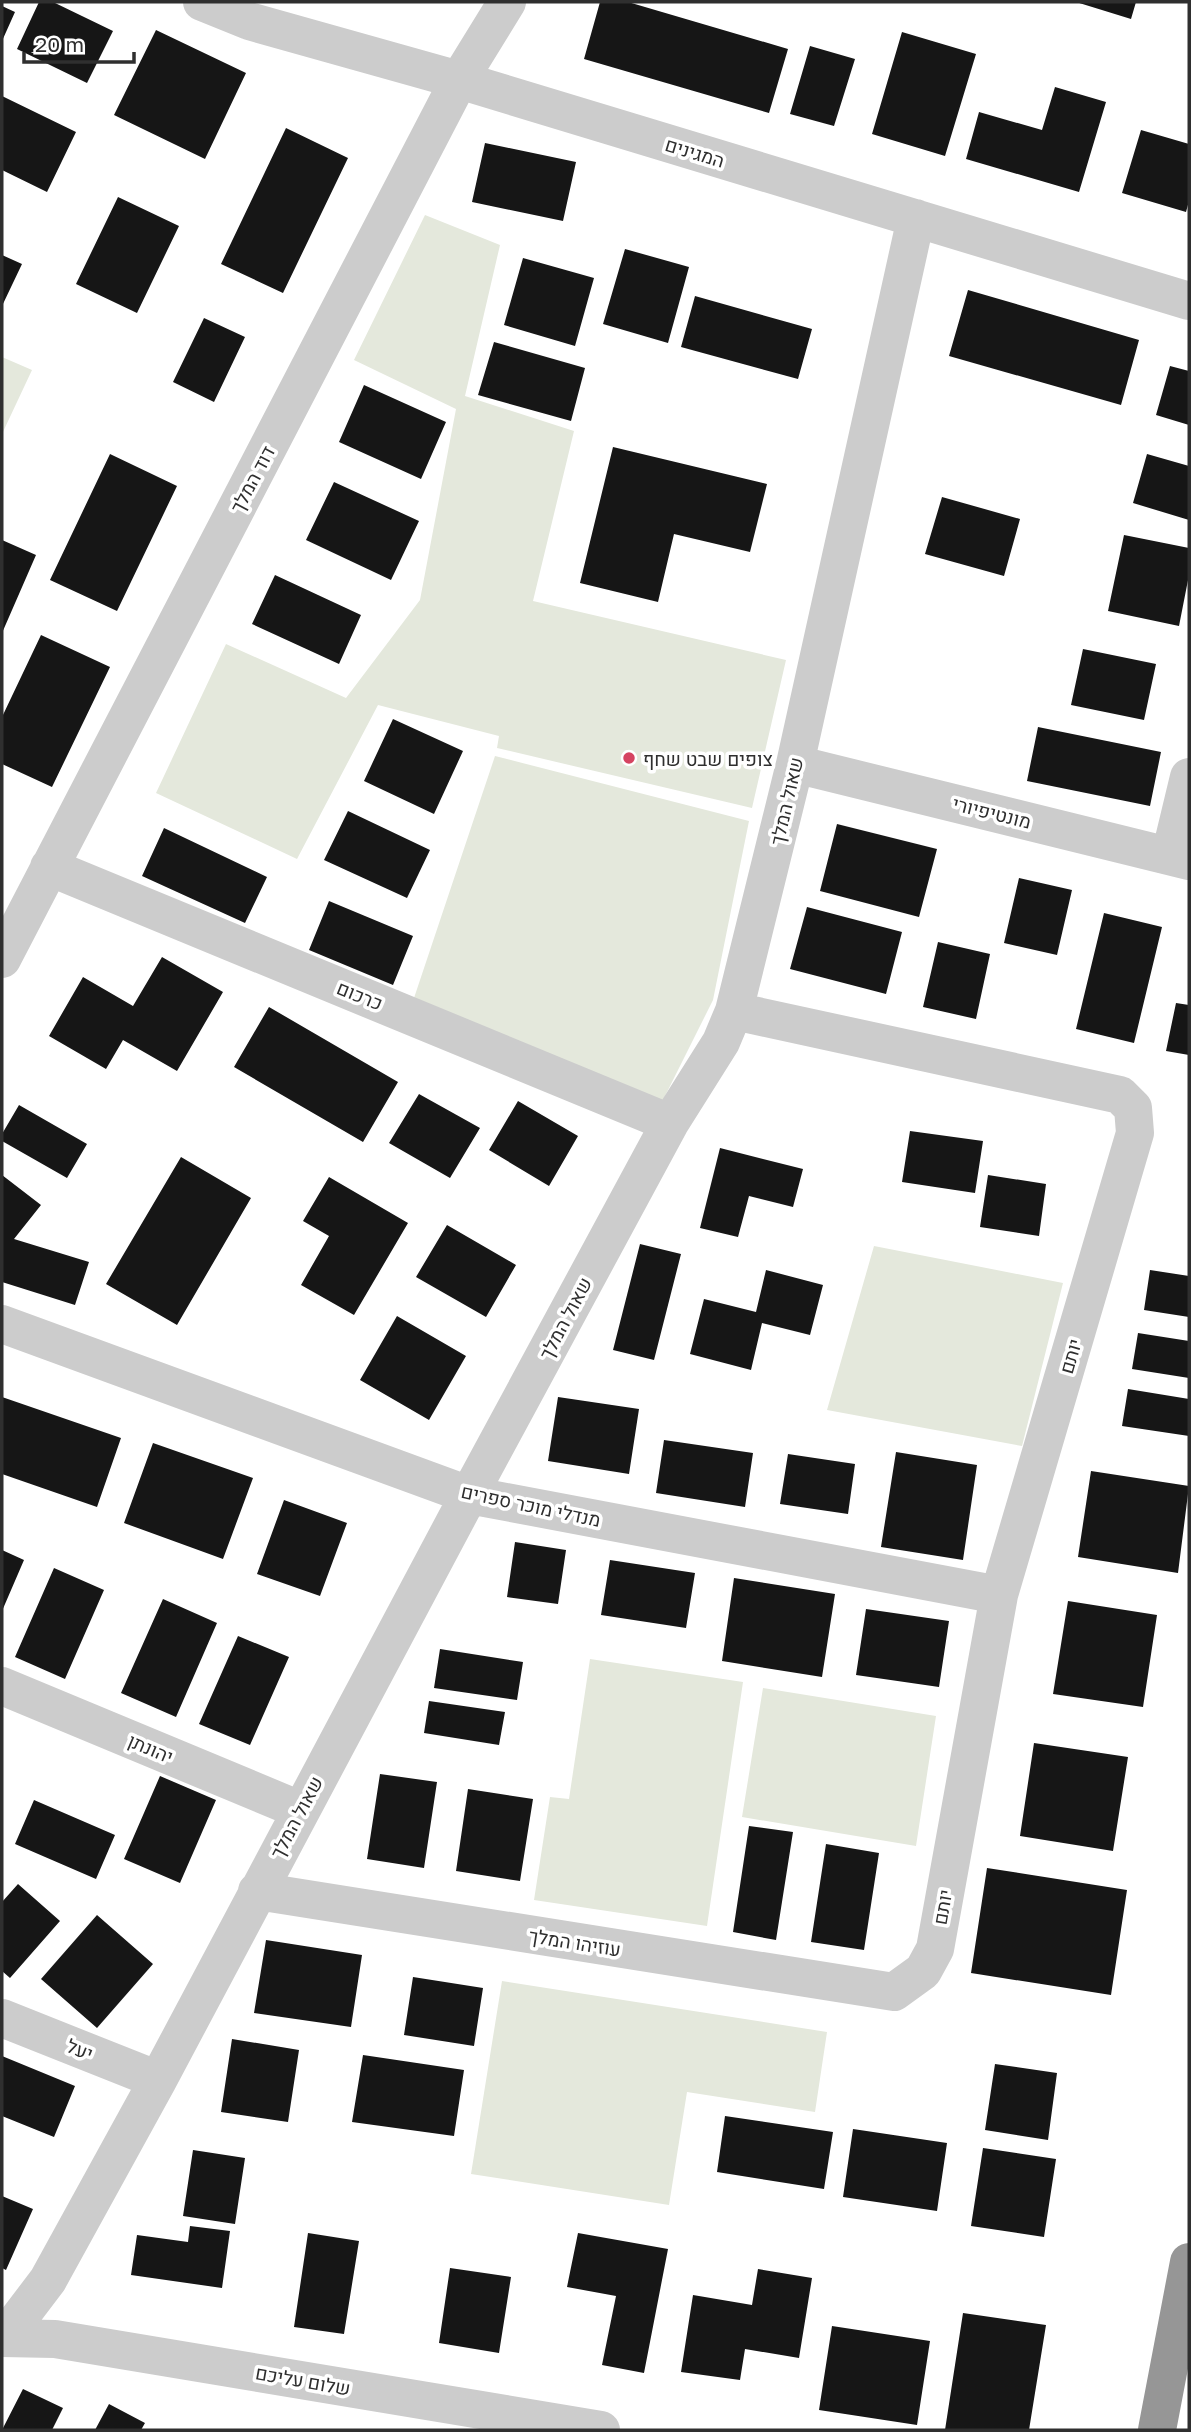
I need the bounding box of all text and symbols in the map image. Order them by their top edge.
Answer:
scale bar [24,21,135,65]
text: 20 m [35,31,84,57]
street label: המגינים [662,132,728,172]
street label: דוד המלך [225,441,279,516]
place label: צופים שבט שחף [643,747,773,770]
marker: צופים שבט שחף [621,750,637,766]
street label: שאול המלך [765,755,807,847]
street label: מונטיפיורי [950,791,1034,833]
street label: כרכום [334,975,386,1015]
street label: שאול המלך [534,1273,596,1363]
street label: יותם [1054,1336,1086,1376]
street label: מנדלי מוכר ספרים [459,1479,603,1531]
street label: יהונתן [125,1728,177,1768]
street label: שאול המלך [265,1772,327,1862]
street label: יותם [928,1888,956,1926]
street label: עוזיהו המלך [527,1923,623,1961]
street label: יעל [63,2033,97,2065]
street label: שלום עליכם [254,2360,352,2400]

